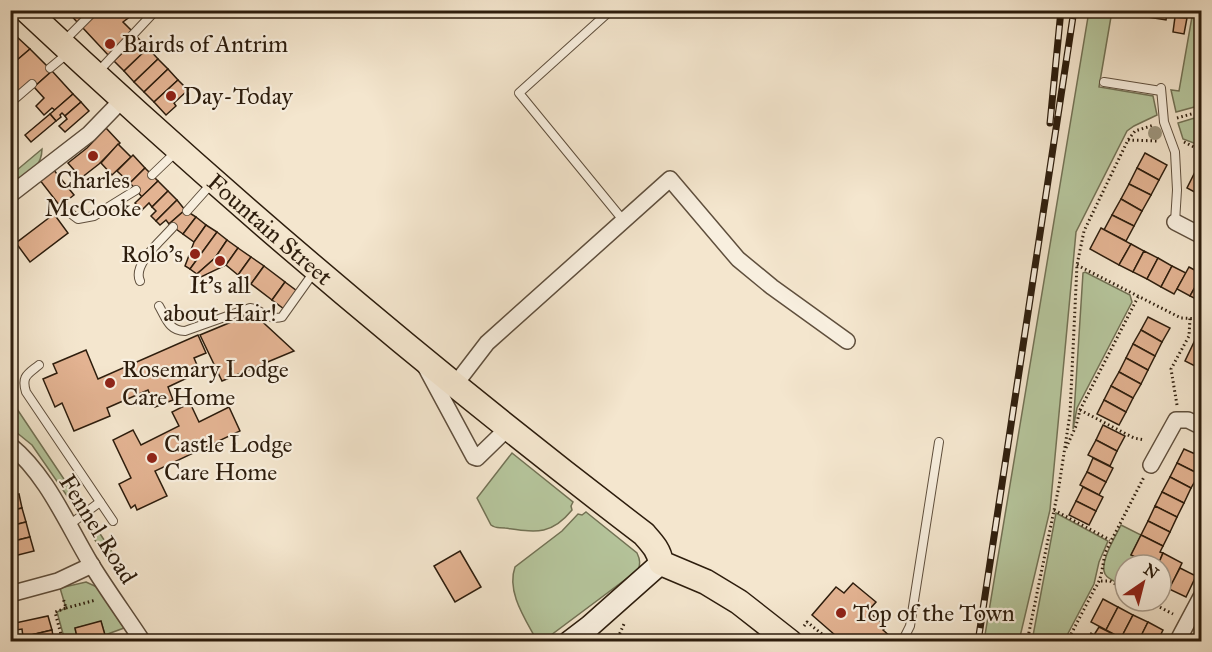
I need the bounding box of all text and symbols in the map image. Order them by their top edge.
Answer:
place label: Bairds of Antrim [122,29,288,59]
marker: Bairds of Antrim [103,37,117,51]
place label: Day-Today [183,81,293,111]
marker: Day-Today [164,89,178,103]
marker: Charles McCooke [86,149,100,163]
place label: Charles McCooke [45,165,141,223]
street label: Fountain Street [201,167,339,292]
place label: Rolo's [121,239,183,269]
marker: Rolo's [188,247,202,261]
marker: It's all about Hair! [213,254,227,268]
place label: It's all about Hair! [163,270,277,328]
place label: Rosemary Lodge Care Home [122,354,289,412]
marker: Rosemary Lodge Care Home [103,376,117,390]
place label: Castle Lodge Care Home [164,429,293,487]
marker: Castle Lodge Care Home [145,451,159,465]
street label: Fennel Road [52,469,144,589]
north arrow [1113,553,1173,613]
text: N [1140,559,1163,583]
place label: Top of the Town [853,598,1015,628]
marker: Top of the Town [834,606,848,620]

